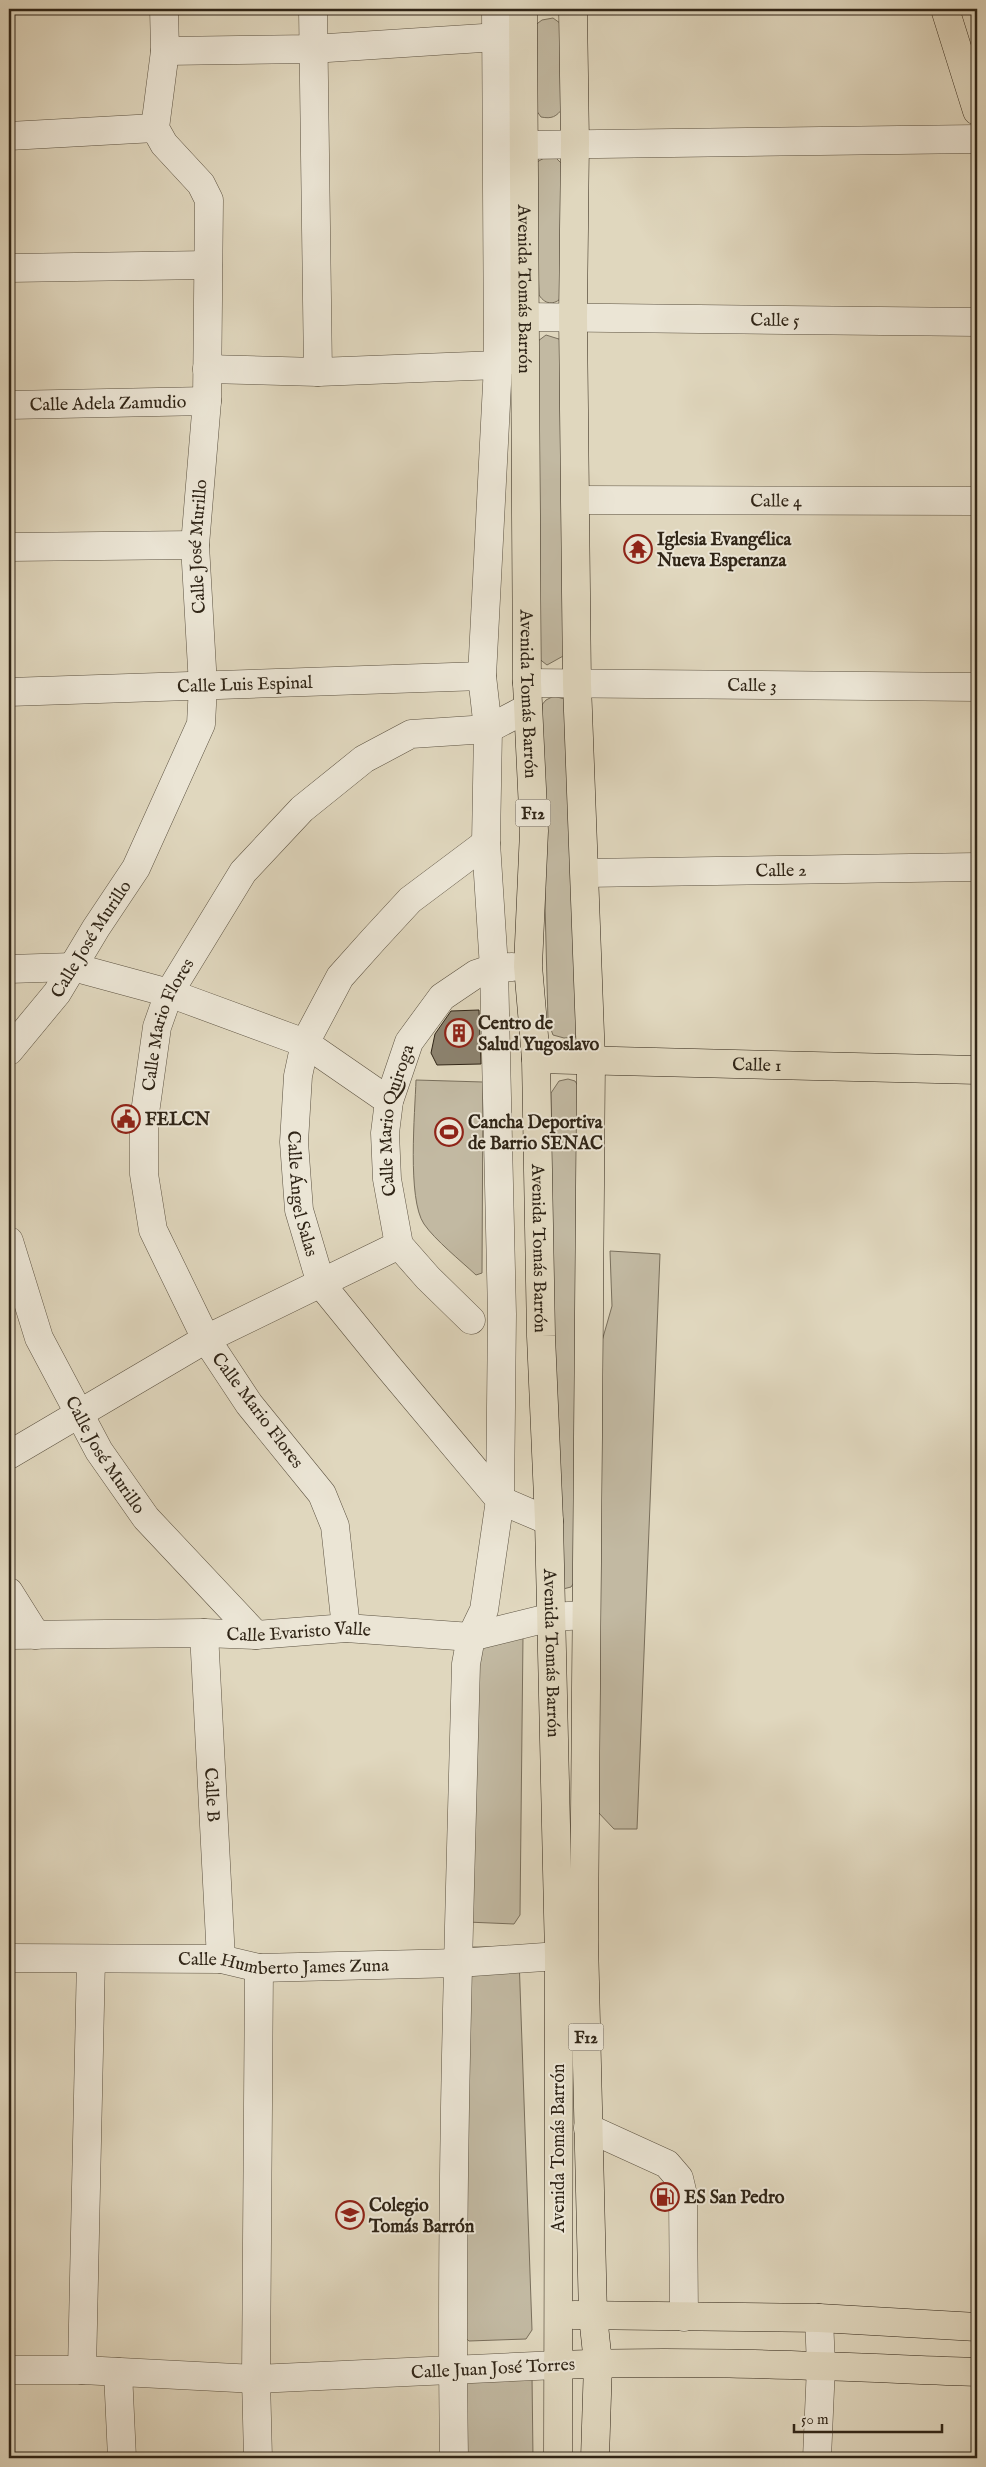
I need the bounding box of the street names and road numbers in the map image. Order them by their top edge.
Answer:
street label: Avenida Tomás Barrón [511,203,535,374]
street label: Calle 5 [750,309,800,333]
street label: Calle Adela Zamudio [29,391,187,418]
street label: Calle José Murillo [185,478,213,614]
street label: Calle 4 [750,490,802,514]
street label: Avenida Tomás Barrón [514,608,542,779]
street label: Calle Luis Espinal [177,672,313,699]
street label: Calle 3 [727,675,777,698]
road number: F12 [516,800,550,826]
street label: Calle 2 [755,860,807,883]
street label: Calle José Murillo [47,876,138,1003]
street label: Calle Mario Flores [138,955,200,1093]
street label: Calle Mario Quiroga [375,1042,420,1198]
street label: Calle 1 [732,1054,782,1078]
street label: Calle Ángel Salas [281,1130,322,1260]
street label: Avenida Tomás Barrón [525,1163,551,1333]
street label: Calle Mario Flores [206,1348,308,1473]
street label: Calle José Murillo [59,1393,150,1519]
street label: Avenida Tomás Barrón [537,1567,564,1738]
street label: Calle Evaristo Valle [226,1618,372,1648]
street label: Calle B [198,1767,224,1823]
street label: Calle Humberto James Zuna [178,1949,389,1981]
road number: F12 [568,2024,604,2050]
street label: Avenida Tomás Barrón [548,2063,571,2233]
street label: Calle Juan José Torres [411,2354,576,2385]

